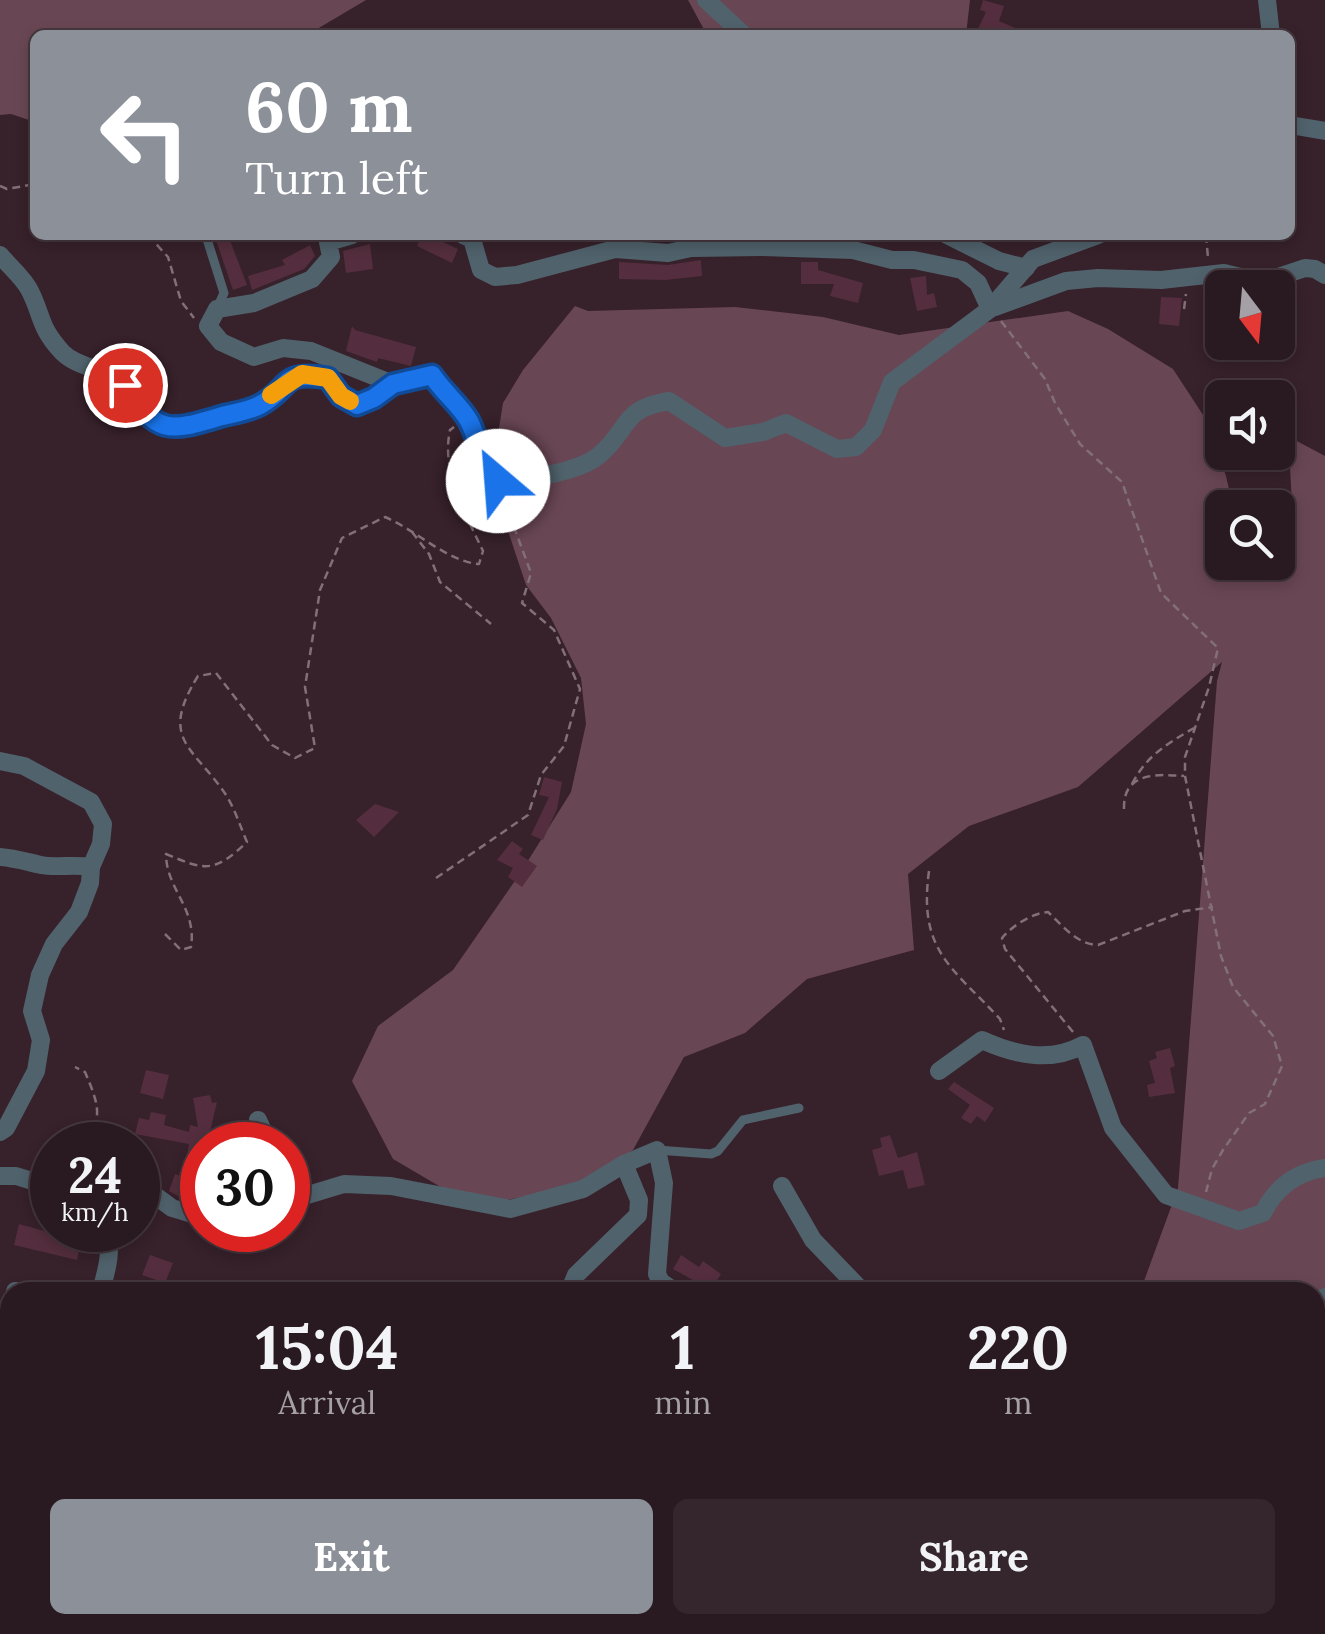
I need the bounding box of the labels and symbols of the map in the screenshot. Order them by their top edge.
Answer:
north arrow [1205,270,1295,360]
pin [83,343,168,428]
position arrow [446,429,550,533]
speed limit sign: 30 [180,1122,310,1252]

